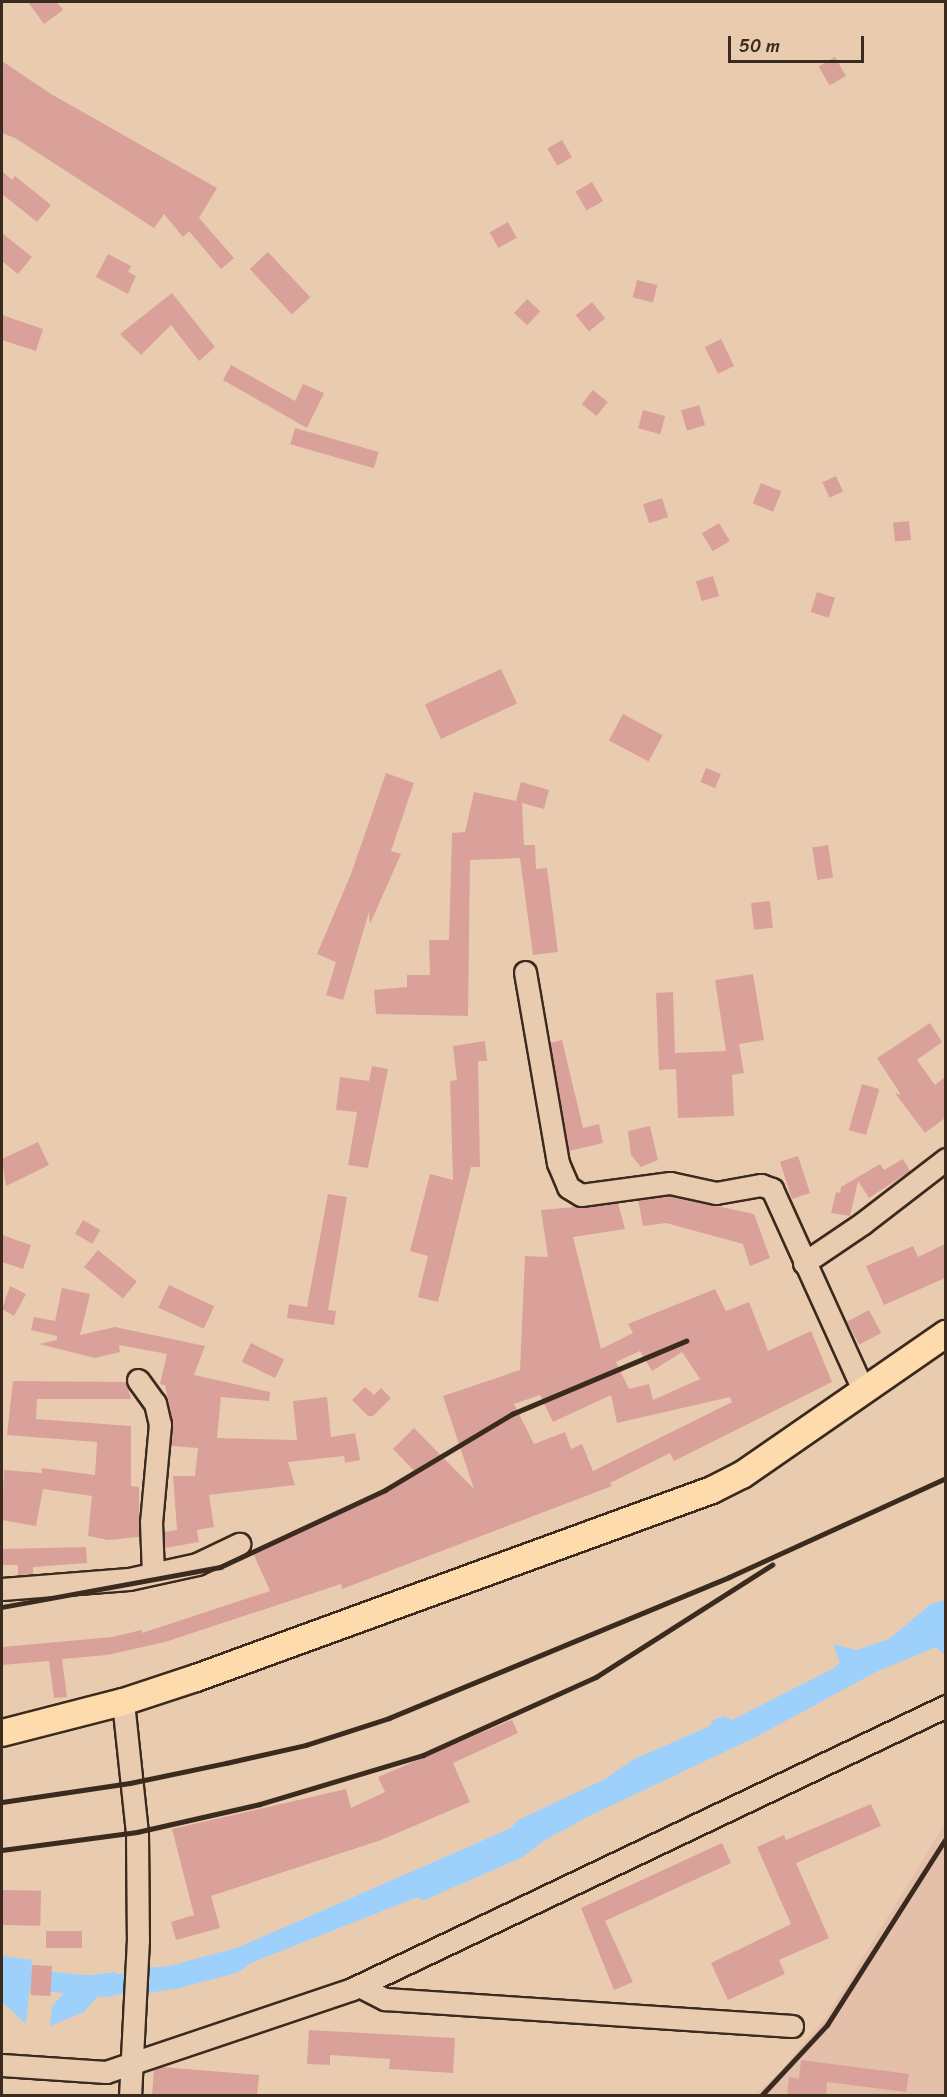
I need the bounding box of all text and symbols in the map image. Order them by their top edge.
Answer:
scale bar [731,24,868,62]
text: 50 m [739,30,780,62]

